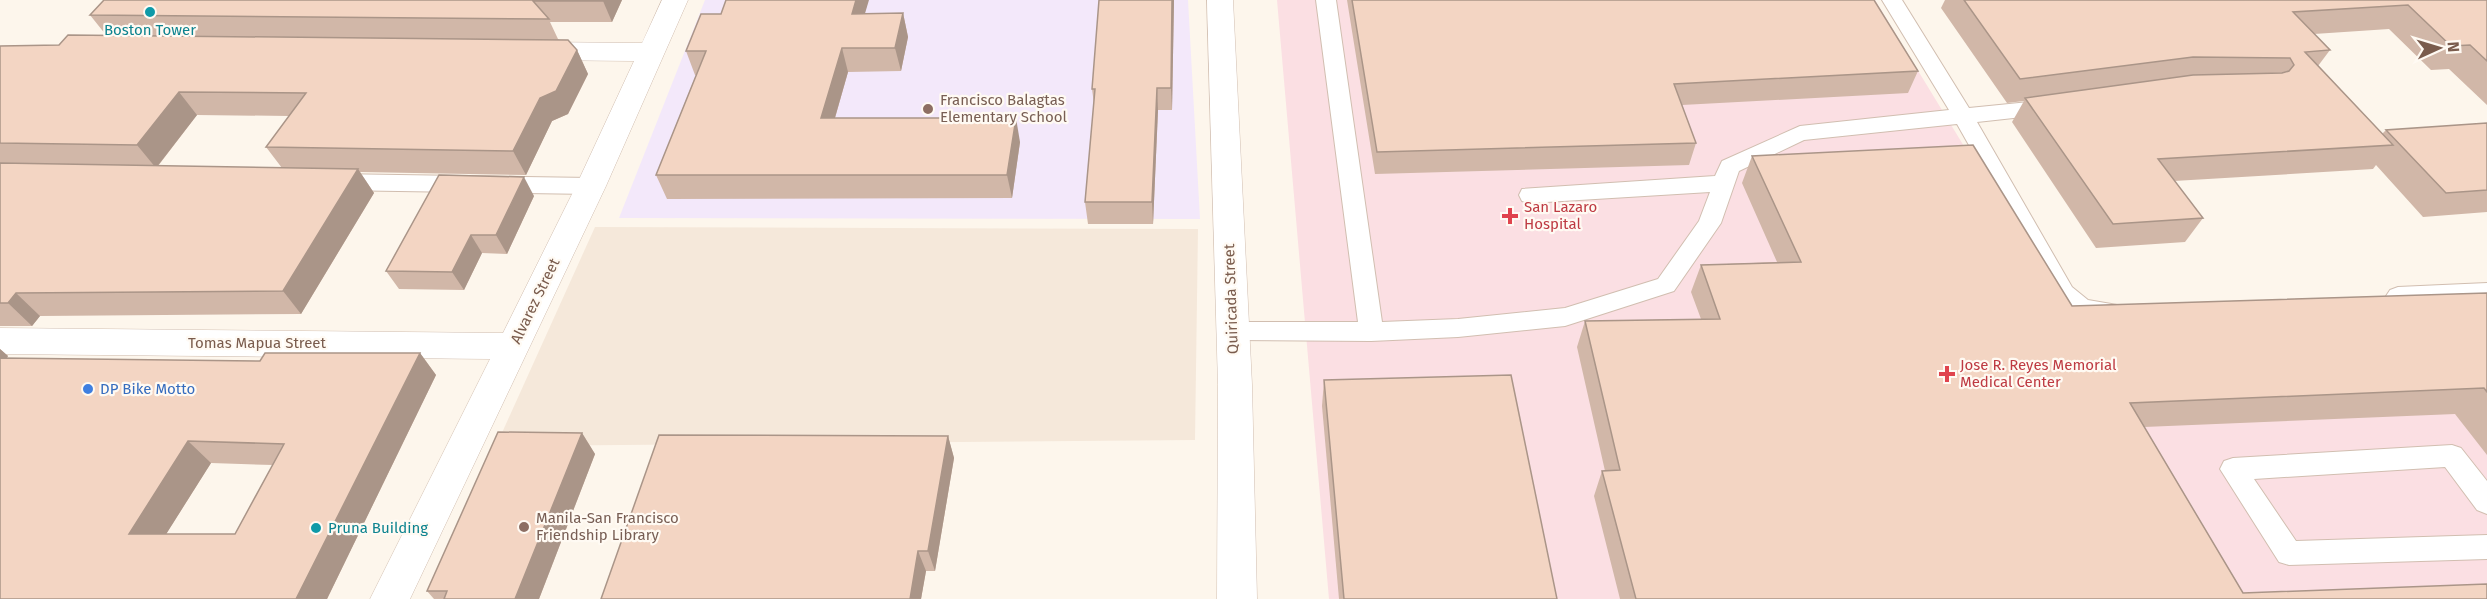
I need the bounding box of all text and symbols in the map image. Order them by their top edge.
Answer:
marker: Boston Tower [143,5,157,19]
north arrow [2409,18,2469,78]
place label: Boston Tower [104,21,196,39]
text: N [2444,41,2463,53]
place label: Francisco Balagtas Elementary School [940,91,1068,126]
marker: Francisco Balagtas Elementary School [921,102,935,116]
place label: San Lazaro Hospital [1524,198,1597,233]
marker: San Lazaro Hospital [1501,207,1519,225]
street label: Quiricada Street [1220,243,1242,354]
street label: Alvarez Street [507,255,564,347]
street label: Tomas Mapua Street [188,334,326,352]
place label: Jose R. Reyes Memorial Medical Center [1960,356,2117,391]
marker: Jose R. Reyes Memorial Medical Center [1938,365,1956,383]
place label: DP Bike Motto [100,380,195,398]
marker: DP Bike Motto [81,382,95,396]
place label: Manila-San Francisco Friendship Library [536,509,679,544]
place label: Pruna Building [328,519,428,537]
marker: Manila-San Francisco Friendship Library [517,520,531,534]
marker: Pruna Building [309,521,323,535]

